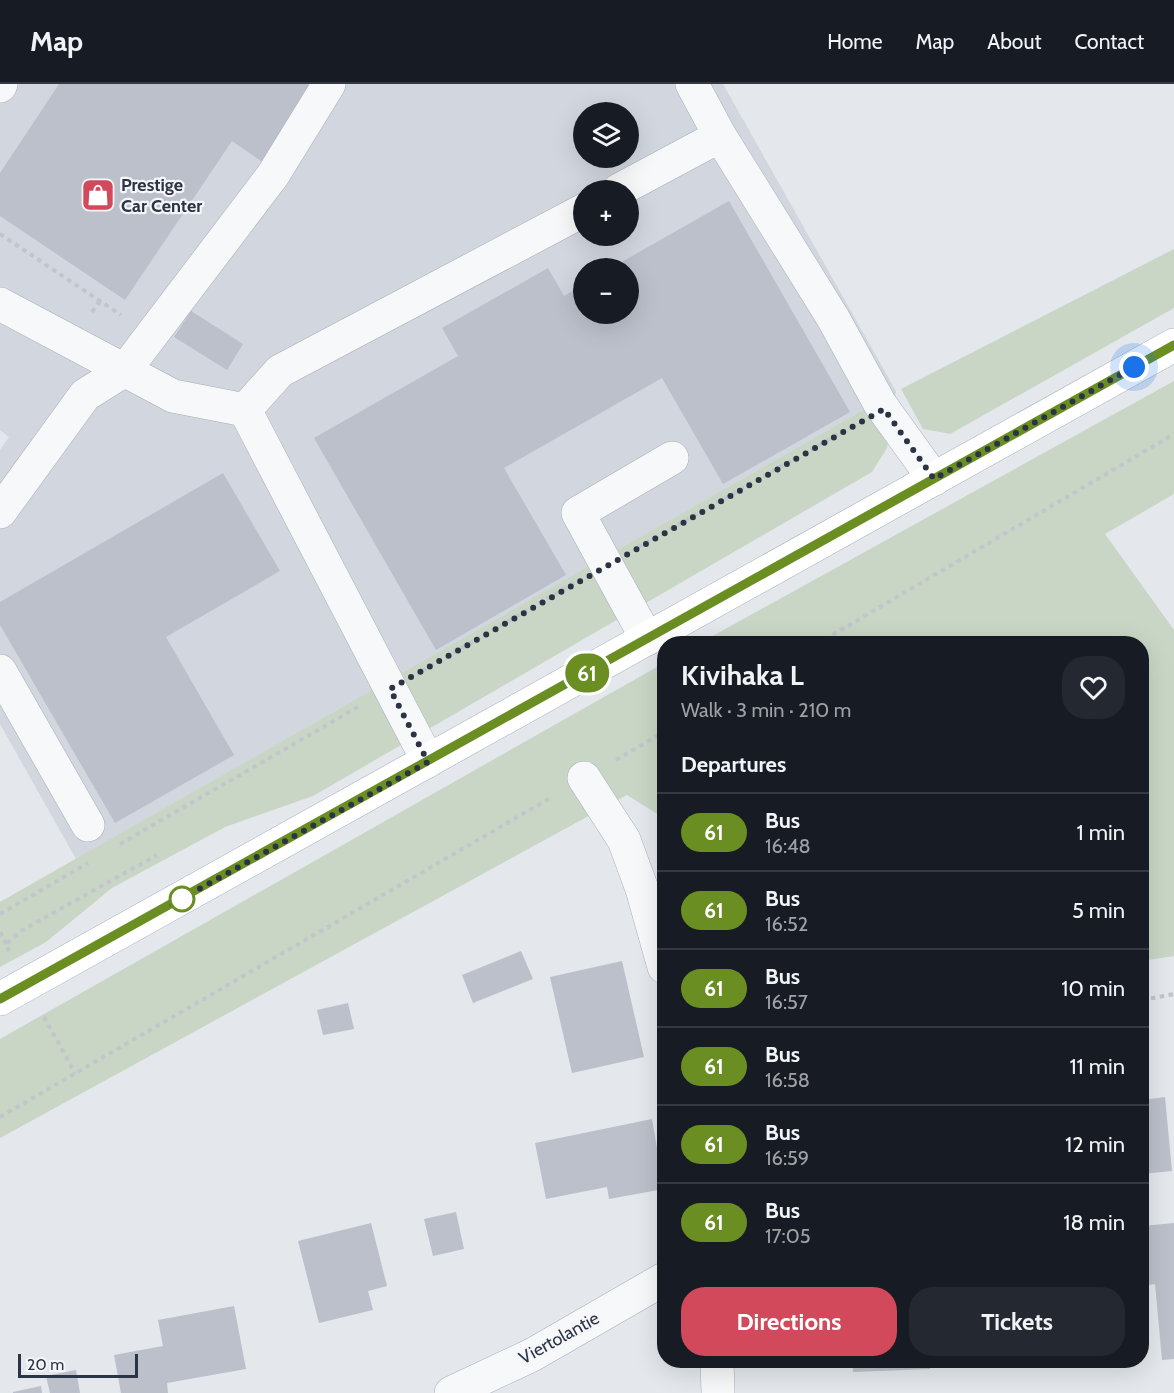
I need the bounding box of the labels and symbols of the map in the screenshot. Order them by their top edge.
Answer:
place label: Prestige Car Center [121,174,202,217]
shop icon: Prestige Car Center [80,177,116,213]
your location [1119,352,1149,382]
line badge: 61 [560,654,614,692]
unlabelled marker [169,886,195,912]
street label: Viertolantie [515,1307,603,1369]
scale bar [18,1351,138,1378]

